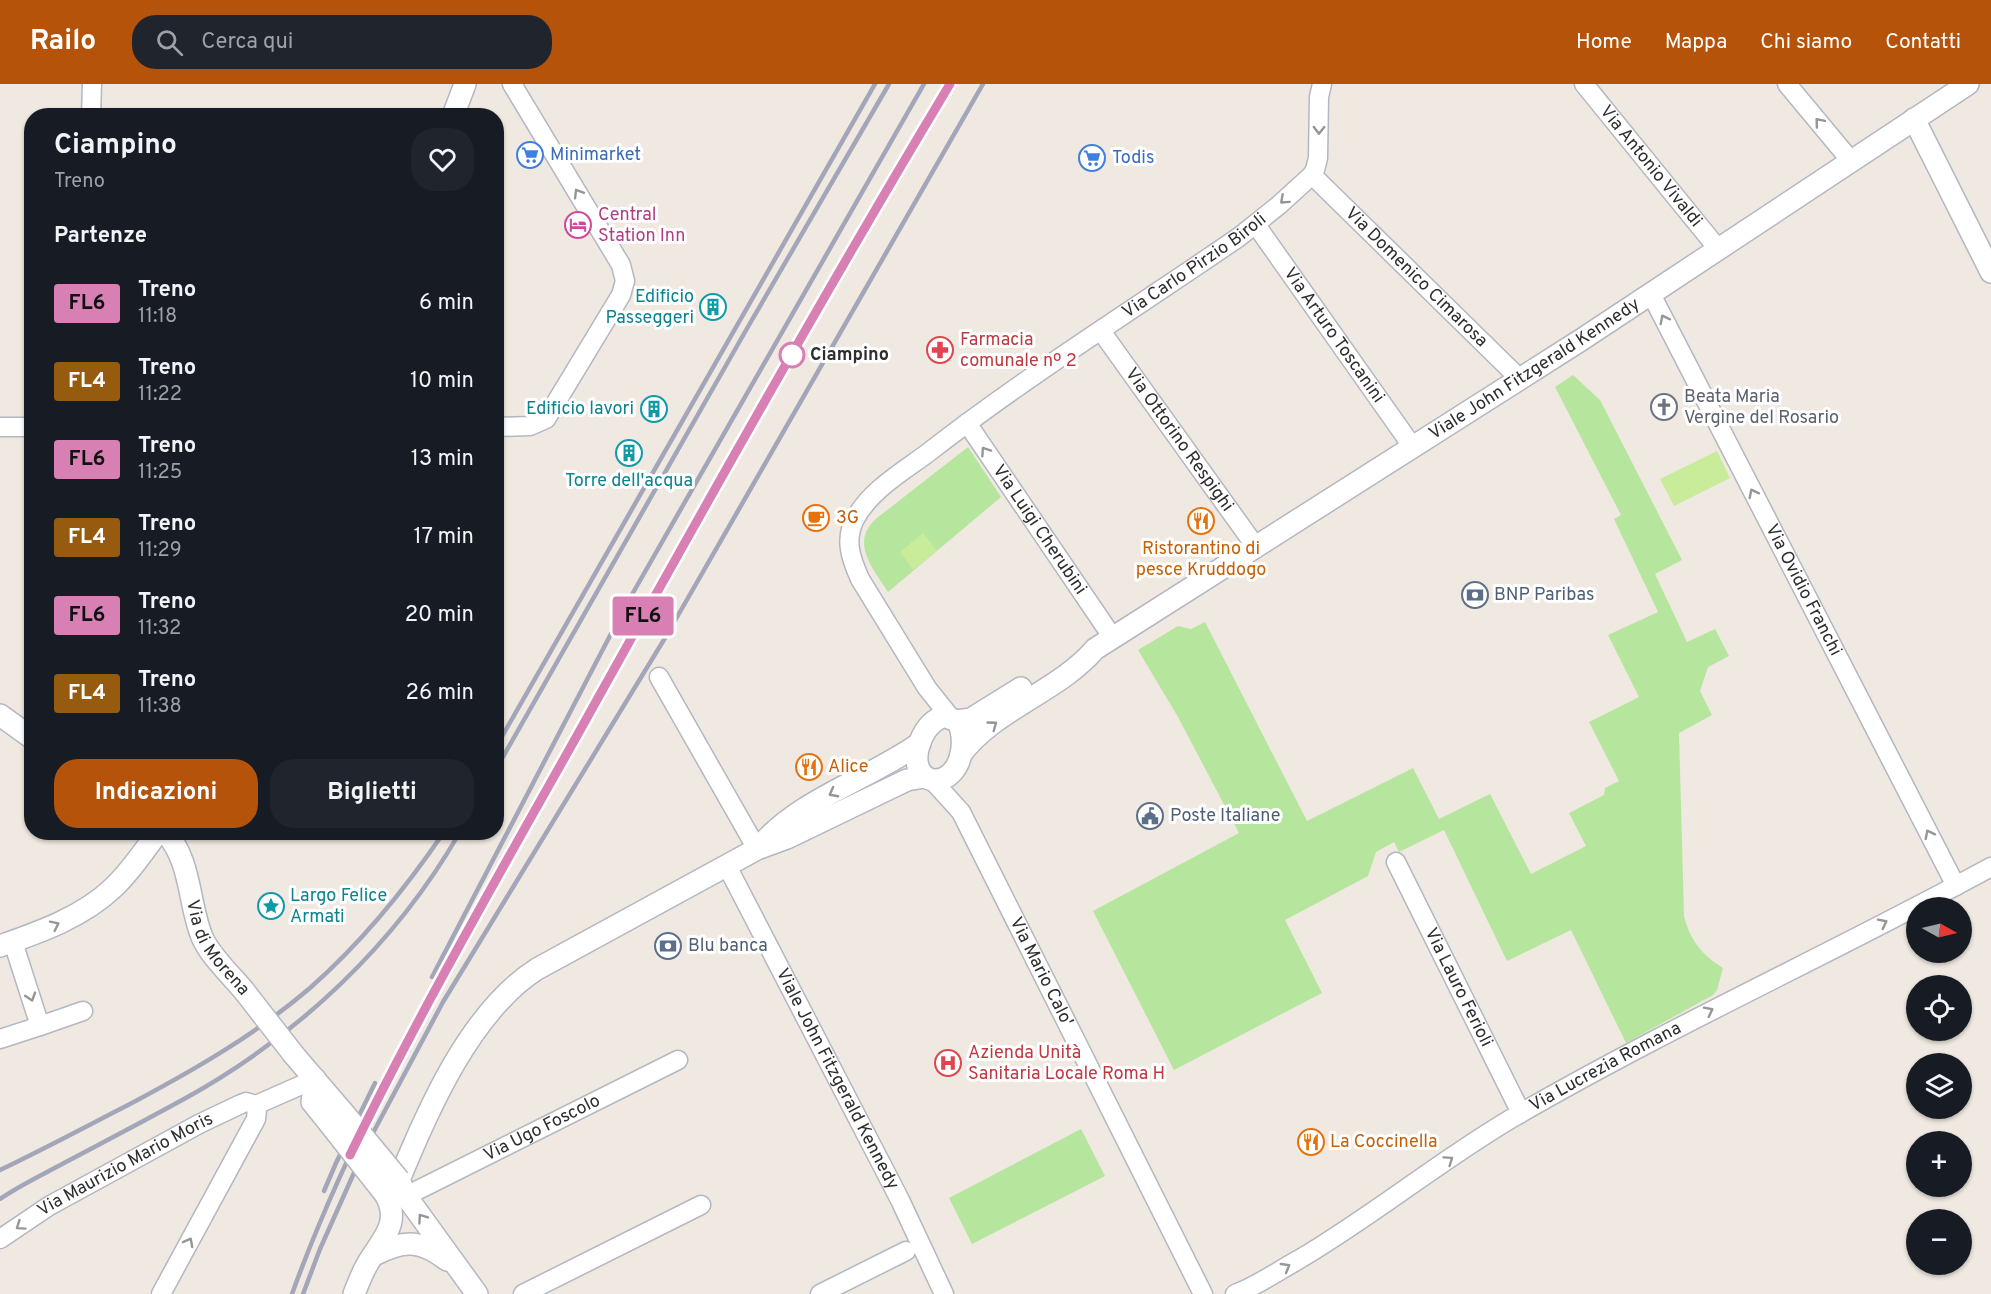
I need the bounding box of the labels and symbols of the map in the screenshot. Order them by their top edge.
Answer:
street label: Via Antonio Vivaldi [1595,101,1707,232]
one-way arrow [1815,118,1826,129]
one-way arrow [1313,126,1325,135]
supermarket icon: Minimarket [515,140,545,170]
supermarket icon: Todis [1077,143,1107,173]
place label: Minimarket [550,144,641,167]
place label: Todis [1112,147,1154,170]
one-way arrow [573,189,585,199]
one-way arrow [1280,193,1291,204]
street label: Via Domenico Cimarosa [1340,202,1493,352]
place label: Central Station Inn [598,204,685,248]
street label: Via Carlo Pirzio Biroli [1118,208,1271,324]
hotel icon: Central Station Inn [563,210,593,240]
street label: Via Arturo Toscanini [1278,263,1390,408]
place label: Edificio Passeggeri [605,286,694,330]
building icon: Edificio Passeggeri [698,292,728,322]
street label: Viale John Fitzgerald Kennedy [1425,293,1644,445]
one-way arrow [1660,315,1672,326]
place label: Farmacia comunale nº 2 [960,329,1077,373]
pharmacy icon: Farmacia comunale nº 2 [925,335,955,365]
marker: Ciampino [779,342,805,368]
place label: Ciampino [810,344,889,367]
street label: Via Ottorino Respighi [1120,363,1238,516]
place label: Beata Maria Vergine del Rosario [1684,386,1839,430]
church icon: Beata Maria Vergine del Rosario [1649,392,1679,422]
building icon: Edificio lavori [639,394,669,424]
place label: Edificio lavori [526,398,634,421]
building icon: Torre dell'acqua [614,438,644,468]
one-way arrow [982,446,993,457]
street label: Via Luigi Cherubini [987,460,1092,599]
place label: Torre dell'acqua [565,470,693,493]
one-way arrow [1749,488,1761,499]
cafe icon: 3G [801,503,831,533]
restaurant icon: Ristorantino di pesce Kruddogo [1186,506,1216,536]
place label: 3G [836,507,859,530]
street label: Via Ovidio Franchi [1760,520,1847,660]
place label: Ristorantino di pesce Kruddogo [1136,538,1266,582]
bank icon: BNP Paribas [1460,580,1490,610]
place label: BNP Paribas [1494,584,1594,607]
line badge: FL6 [608,596,678,636]
one-way arrow [986,721,997,732]
restaurant icon: Alice [794,752,824,782]
place label: Alice [828,756,868,779]
one-way arrow [829,786,840,797]
public building icon: Poste Italiane [1135,801,1165,831]
place label: Poste Italiane [1170,805,1280,828]
one-way arrow [1925,830,1936,840]
place label: Largo Felice Armati [290,885,387,929]
place icon: Largo Felice Armati [256,891,286,921]
north arrow [1906,897,1972,963]
street label: Via di Morena [181,898,255,1000]
street label: Via Mario Calo' [1004,913,1078,1030]
one-way arrow [1877,919,1888,930]
one-way arrow [48,921,59,932]
street label: Via Lauro Ferioli [1419,924,1498,1051]
bank icon: Blu banca [653,931,683,961]
place label: Blu banca [688,935,768,958]
street label: Viale John Fitzgerald Kennedy [771,964,904,1194]
one-way arrow [24,991,36,1002]
one-way arrow [1703,1007,1714,1018]
street label: Via Lucrezia Romana [1525,1017,1685,1117]
place label: Azienda Unità Sanitaria Locale Roma H [968,1042,1165,1086]
hospital icon: Azienda Unità Sanitaria Locale Roma H [933,1048,963,1078]
street label: Via Ugo Foscolo [480,1089,604,1167]
street label: Via Maurizio Mario Moris [33,1107,217,1222]
restaurant icon: La Coccinella [1296,1127,1326,1157]
place label: La Coccinella [1330,1131,1438,1154]
one-way arrow [1443,1156,1454,1167]
one-way arrow [418,1214,429,1225]
one-way arrow [15,1219,26,1230]
one-way arrow [182,1238,193,1249]
one-way arrow [1280,1262,1290,1274]

